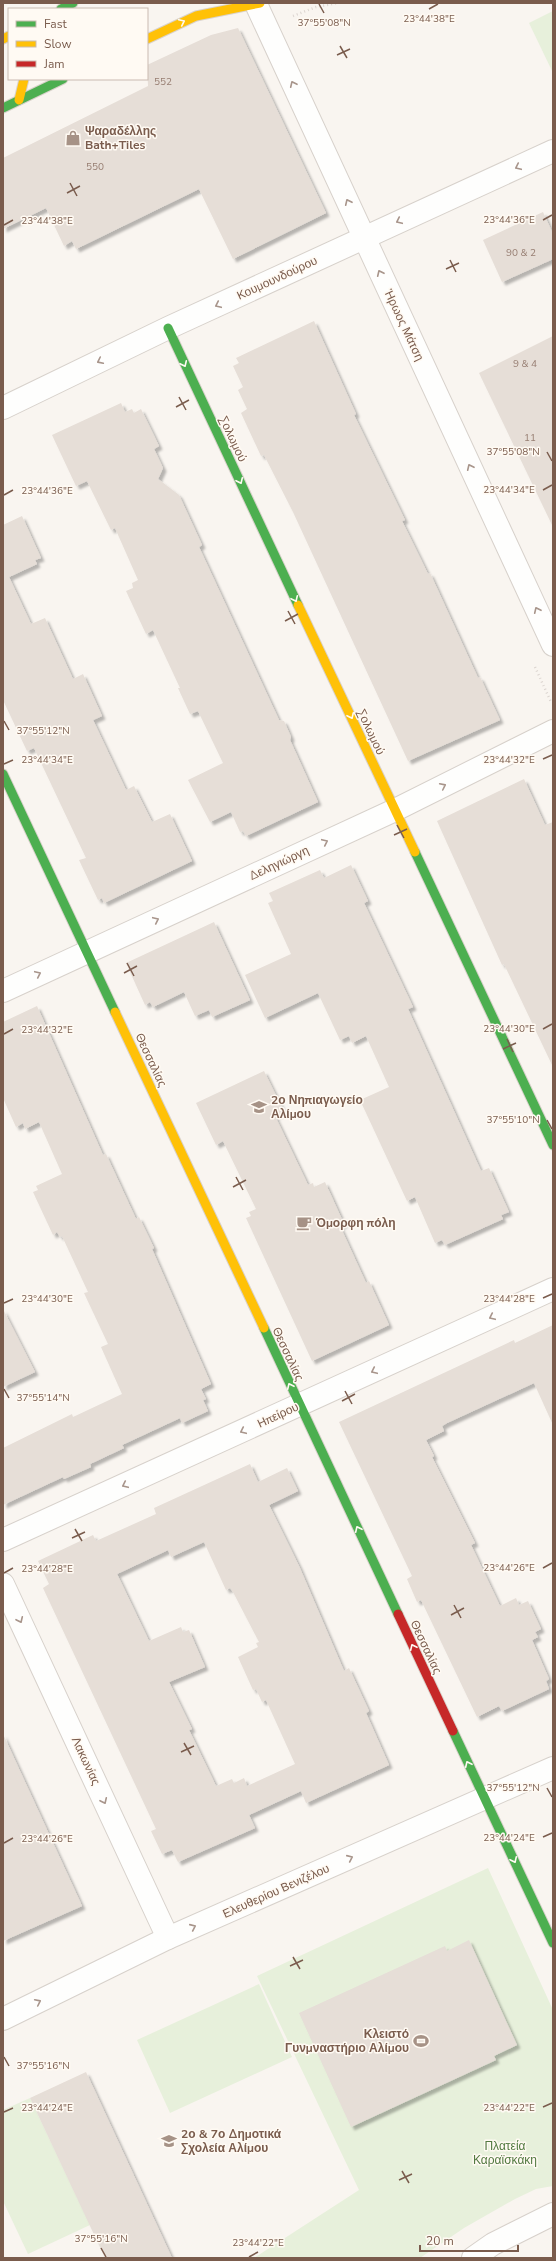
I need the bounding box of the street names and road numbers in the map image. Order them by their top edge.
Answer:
street label: Κουμουνδούρου [234,252,320,304]
street label: Ήρωος Μάτση [380,286,428,363]
street label: Σολωμού [215,413,251,465]
street label: Σολωμού [353,706,389,758]
street label: Δεληγιώργη [246,842,312,884]
street label: Θεσσαλίας [132,1030,171,1090]
street label: Θεσσαλίας [269,1324,308,1384]
street label: Ηπείρου [255,1398,301,1432]
street label: Θεσσαλίας [407,1617,446,1677]
street label: Λακωνίας [68,1734,104,1788]
street label: Ελευθερίου Βενιζέλου [220,1860,332,1922]

